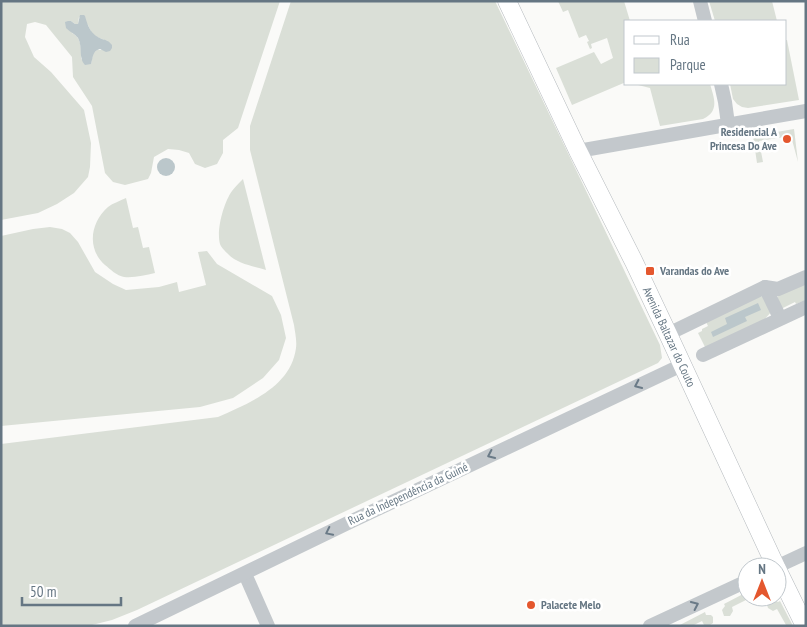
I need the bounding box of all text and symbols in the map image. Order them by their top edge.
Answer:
legend [624,20,787,85]
text: Rua [670,30,690,49]
text: Parque [670,55,706,74]
place label: Residencial A Princesa Do Ave [710,124,778,153]
marker: Residencial A Princesa Do Ave [781,133,793,145]
place label: Varandas do Ave [659,263,729,278]
marker: Varandas do Ave [644,265,656,277]
street label: Avenida Baltazar do Couto [640,284,699,389]
one-way arrow [634,379,643,390]
one-way arrow [487,449,496,459]
street label: Rua da Independência da Guiné [345,459,470,528]
one-way arrow [325,526,334,536]
north arrow [737,557,787,607]
text: N [758,560,766,578]
scale bar [22,574,121,606]
text: 50 m [30,582,56,601]
place label: Palacete Melo [541,597,602,612]
marker: Palacete Melo [525,599,537,611]
one-way arrow [689,601,698,611]

